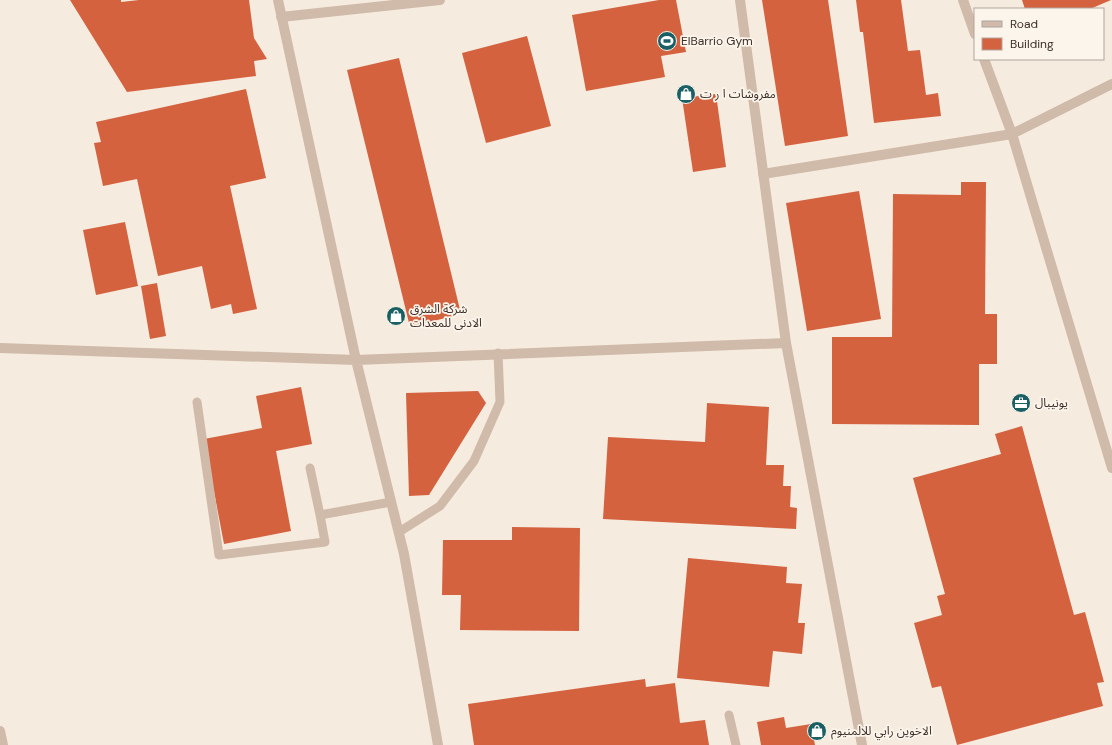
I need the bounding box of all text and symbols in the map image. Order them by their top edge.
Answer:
legend [974,8,1104,60]
text: Road [1010,16,1038,32]
sports icon: ElBarrio Gym [656,30,678,52]
place label: ElBarrio Gym [681,33,753,49]
text: Building [1010,36,1054,52]
shop icon: مفروشات ا ر ت [675,83,697,105]
place label: مفروشات ا ر ت [700,86,776,102]
place label: شركة الشرق الادنى للمعدات [410,301,482,331]
shop icon: شركة الشرق الادنى للمعدات [385,305,407,327]
office icon: يونيبال [1010,392,1032,414]
place label: يونيبال [1035,395,1068,411]
shop icon: الاخوين رابي للالمنيوم [806,720,828,742]
place label: الاخوين رابي للالمنيوم [831,723,932,741]

